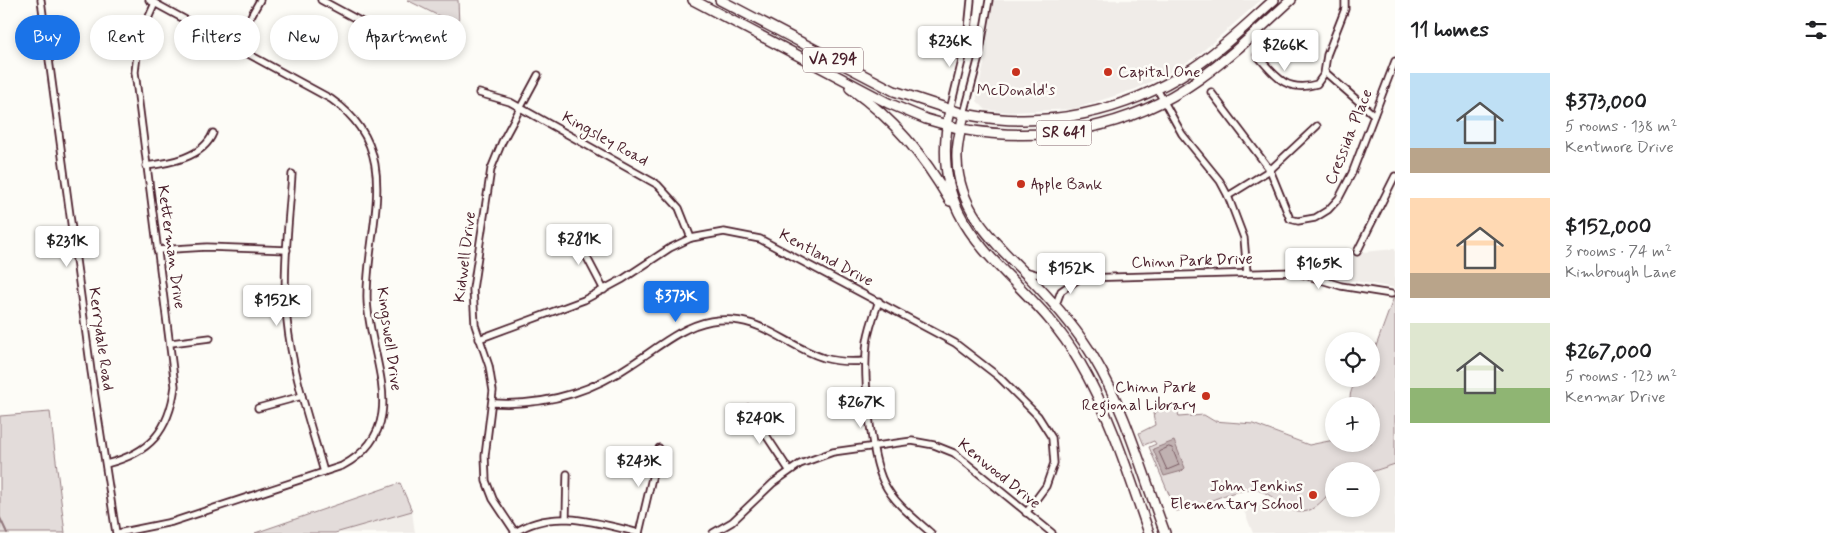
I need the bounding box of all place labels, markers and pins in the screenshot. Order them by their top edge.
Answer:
pin: $236K [915,26,985,68]
pin: $266K [1250,30,1320,72]
place label: Capital One [1118,62,1200,83]
marker: McDonald's [1010,66,1022,78]
marker: Capital One [1102,66,1114,78]
place label: McDonald's [977,80,1055,101]
place label: Apple Bank [1031,174,1102,196]
marker: Apple Bank [1015,178,1027,190]
pin: $281K [544,224,614,266]
pin: $231K [32,226,102,268]
pin: $165K [1284,248,1354,290]
pin: $152K [1036,252,1106,295]
pin: $373K [641,280,711,323]
pin: $152K [242,284,312,327]
place label: Chinn Park Regional Library [1082,377,1196,417]
pin: $267K [826,386,896,429]
marker: Chinn Park Regional Library [1200,390,1212,402]
pin: $240K [725,402,795,445]
pin: $243K [604,446,674,488]
place label: John Jenkins Elementary School [1170,476,1303,515]
marker: John Jenkins Elementary School [1307,489,1319,501]

